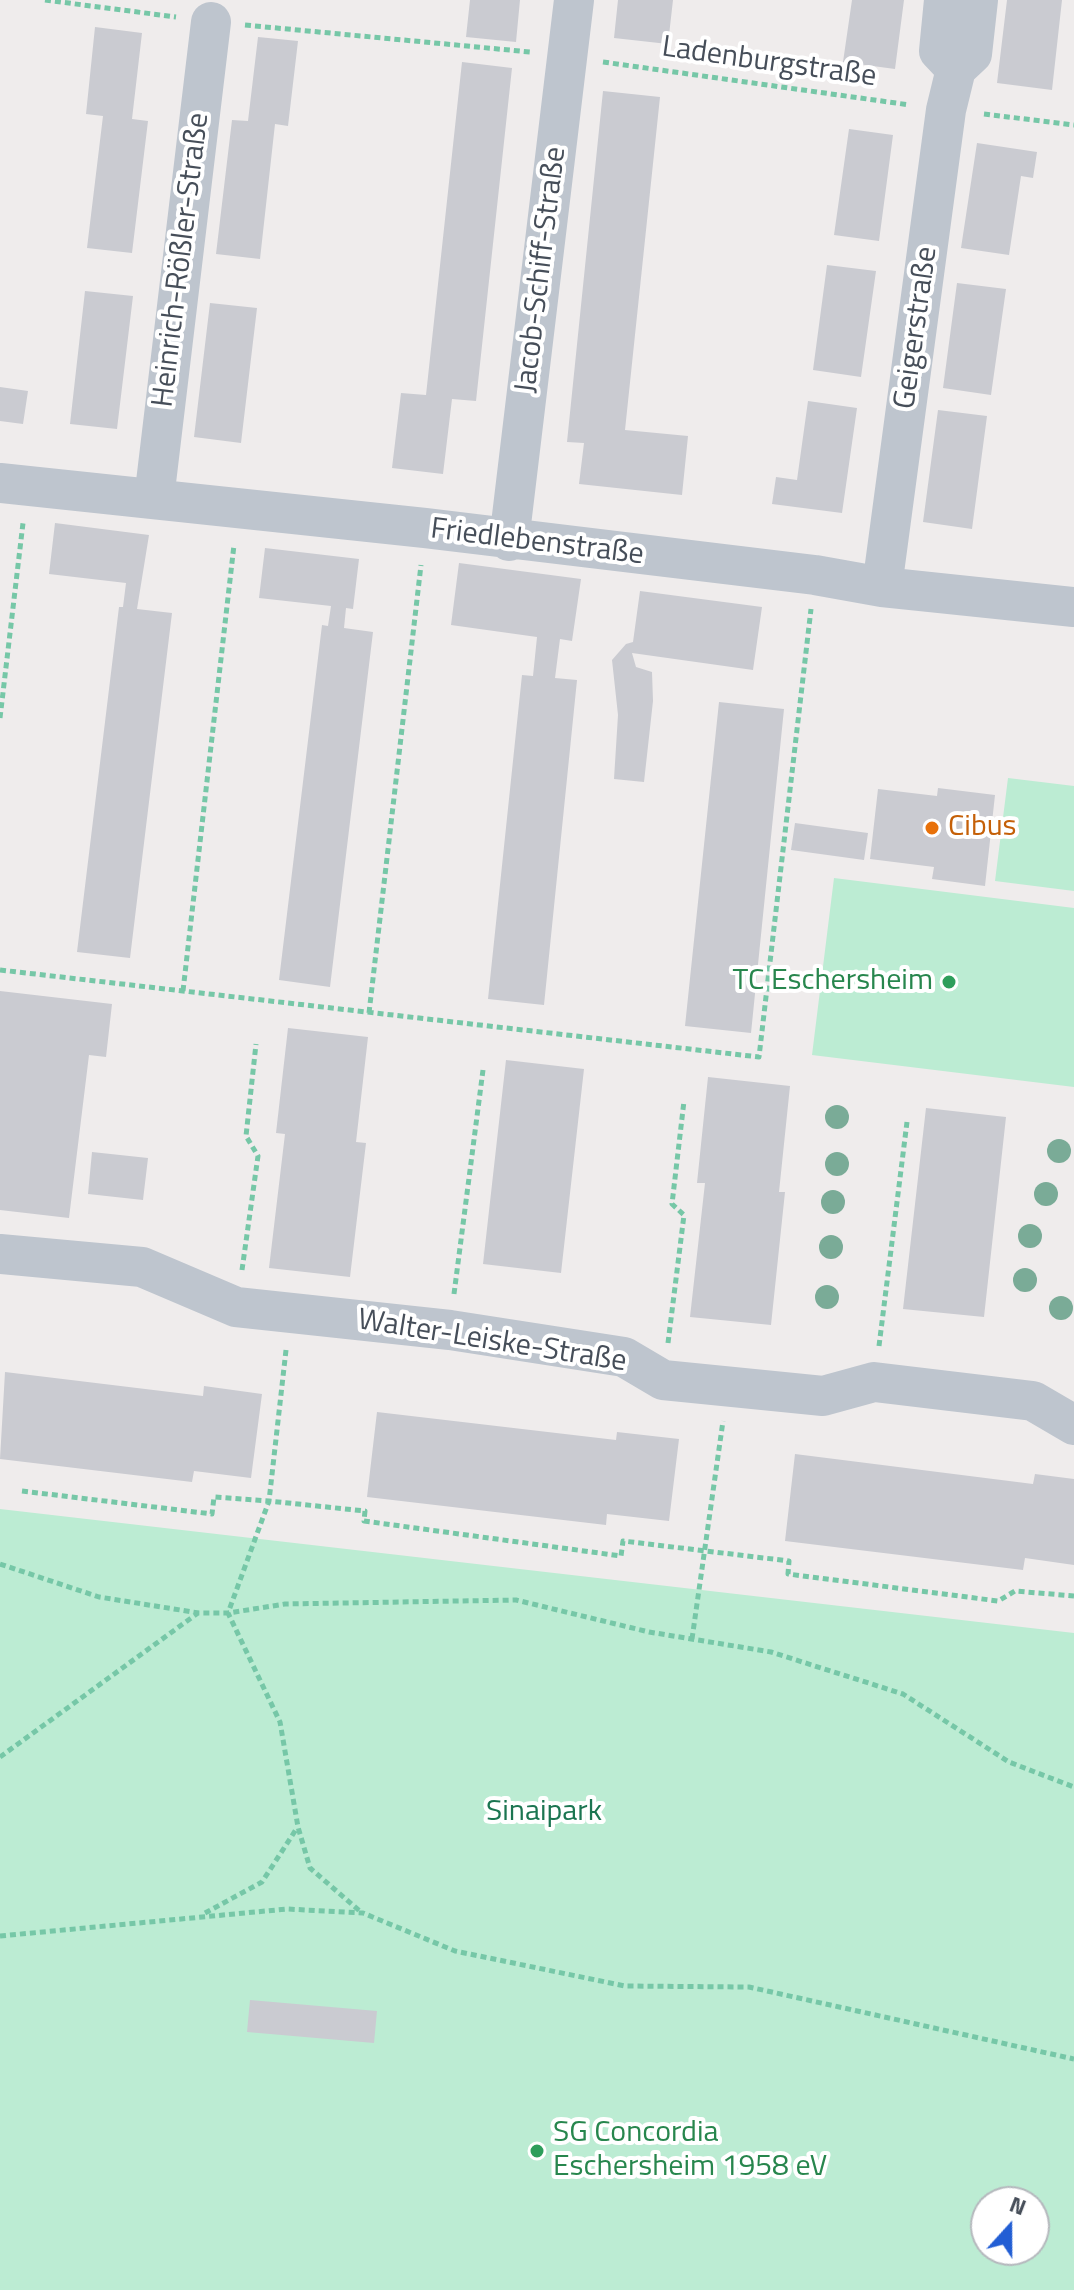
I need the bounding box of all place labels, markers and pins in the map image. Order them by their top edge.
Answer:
place label: Cibus [948,810,1017,846]
marker: Cibus [923,819,941,837]
place label: TC Eschersheim [733,964,933,1000]
marker: TC Eschersheim [940,973,958,991]
place label: SG Concordia Eschersheim 1958 eV [553,2116,827,2186]
marker: SG Concordia Eschersheim 1958 eV [528,2142,546,2160]

